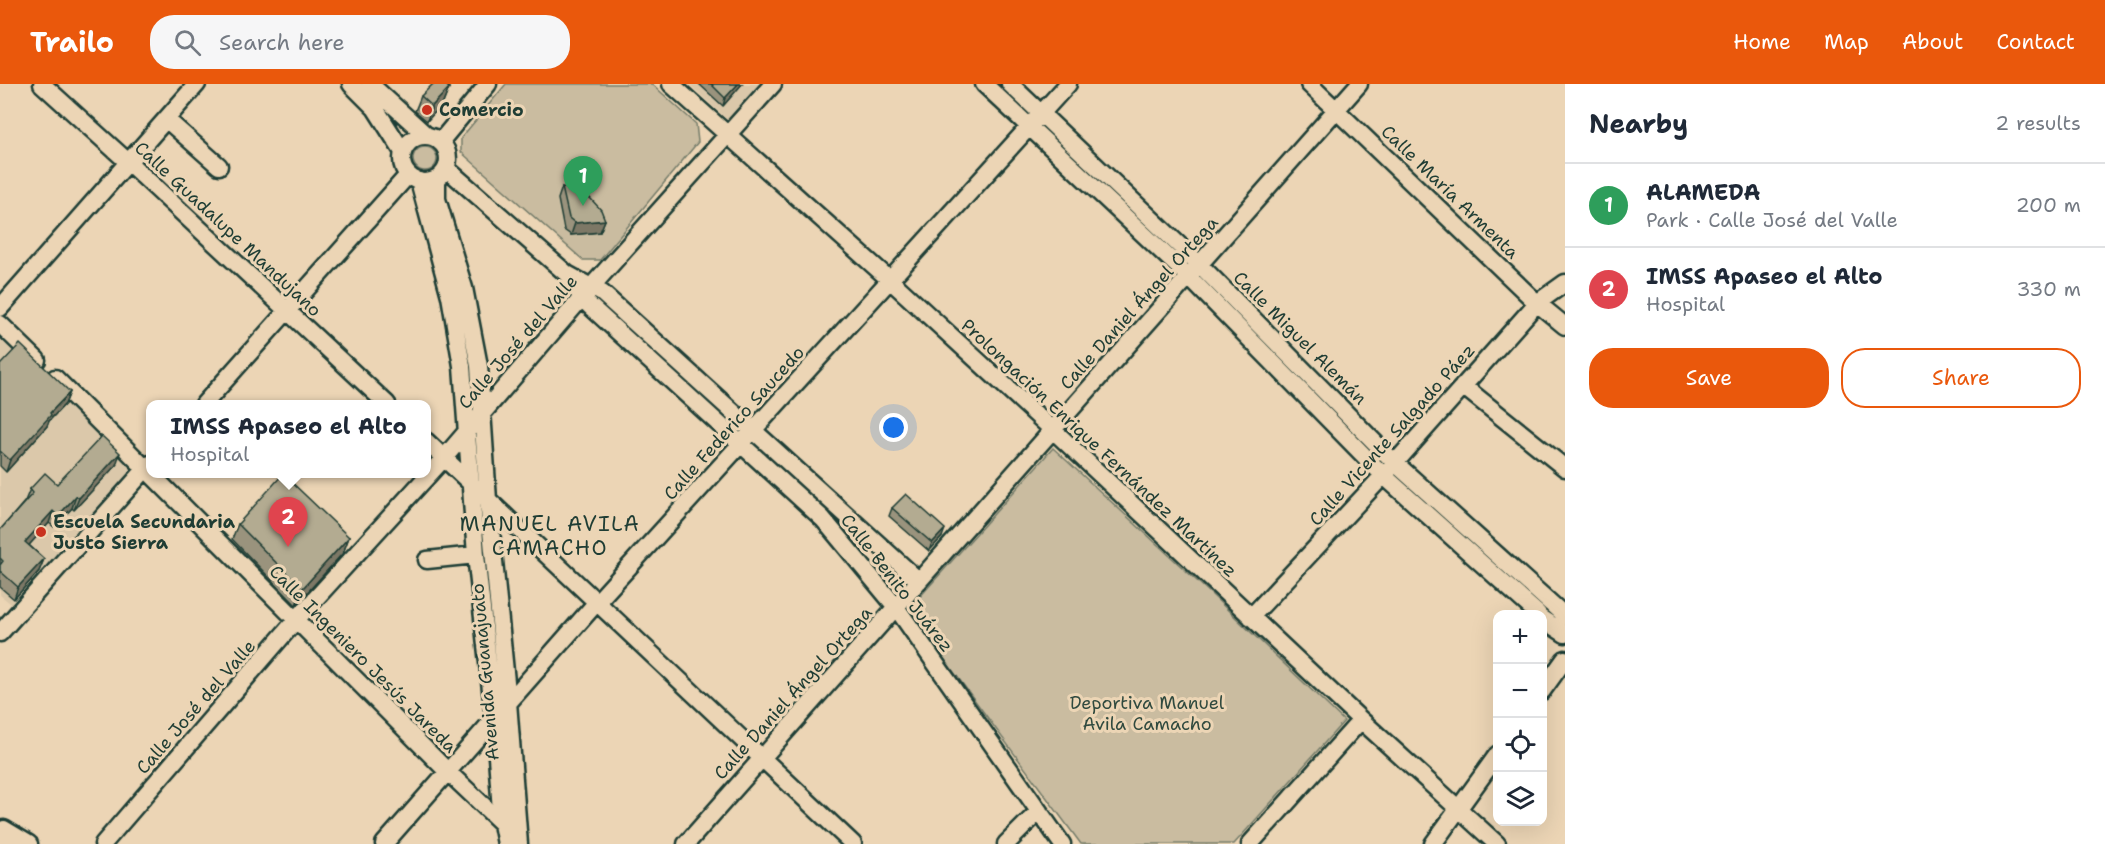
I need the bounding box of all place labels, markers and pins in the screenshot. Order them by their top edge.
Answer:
place label: Comercio [439,98,524,122]
marker: Comercio [420,103,434,117]
pin: 1 [564,156,602,206]
pin: 2 [268,498,308,547]
place label: Escuela Secundaria Justo Sierra [53,510,236,555]
marker: Escuela Secundaria Justo Sierra [34,525,48,539]

